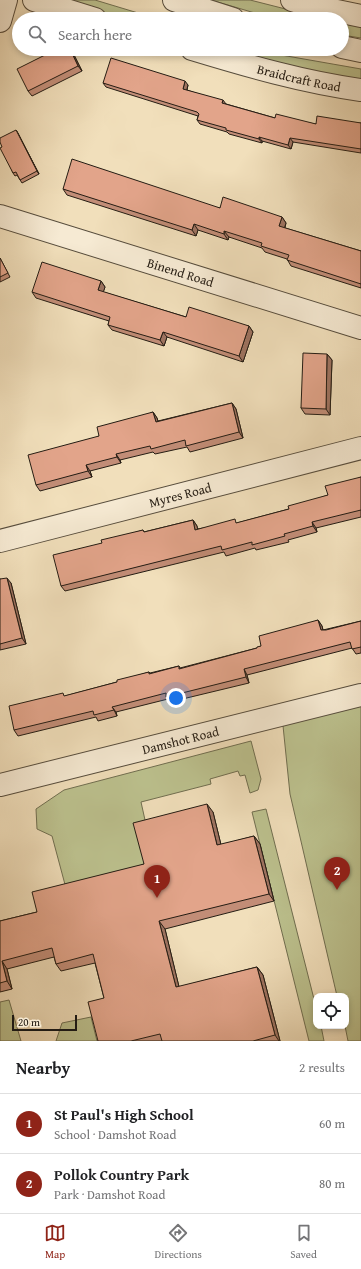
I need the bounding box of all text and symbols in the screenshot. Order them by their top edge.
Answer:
search box [12,12,349,56]
icon: search [26,23,48,45]
text: Search here [58,24,132,45]
street label: Braidcraft Road [255,59,342,96]
street label: Binend Road [145,253,216,291]
street label: Myres Road [147,477,213,512]
your location [166,688,186,708]
street label: Damshot Road [140,721,221,759]
pin: 2 [324,857,350,890]
pin: 1 [144,865,170,898]
map controls [313,993,349,1029]
button: locate [313,993,349,1029]
scale bar [12,1013,77,1032]
text: 20 m [18,1014,40,1030]
text: Nearby [16,1055,70,1080]
text: 2 results [299,1058,345,1077]
text: St Paul's High School [54,1104,194,1125]
text: 1 [26,1114,32,1133]
text: 60 m [319,1114,345,1133]
text: School · Damshot Road [54,1125,176,1144]
text: Pollok Country Park [54,1164,189,1185]
text: 2 [26,1174,32,1193]
text: 80 m [319,1174,345,1193]
text: Park · Damshot Road [54,1185,165,1204]
tab: Map [44,1222,66,1262]
tab: Directions [155,1222,202,1262]
tab: Saved [290,1222,317,1262]

